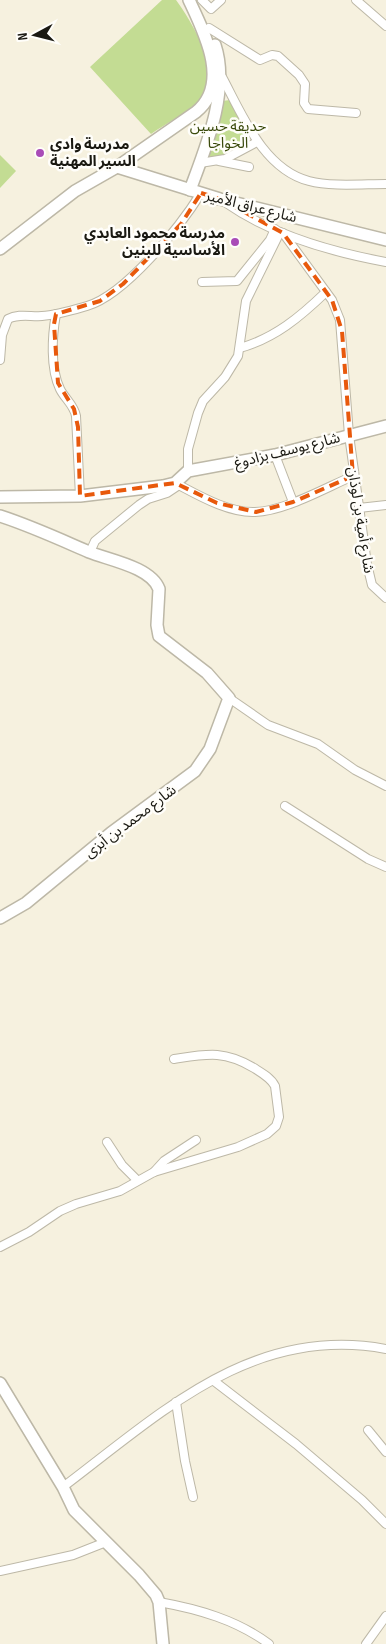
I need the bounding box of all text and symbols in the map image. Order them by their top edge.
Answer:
north arrow [10,10,60,60]
text: N [14,32,31,41]
park label: حديقة حسين الخواجا [190,117,266,153]
place label: مدرسة وادي السير المهنية [50,135,136,171]
marker: مدرسة وادي السير المهنية [34,147,46,159]
street label: شارع عراق الأمير [202,186,299,229]
place label: مدرسة محمود العابدي الأساسية للبنين [84,224,225,260]
marker: مدرسة محمود العابدي الأساسية للبنين [229,236,241,248]
street label: شارع يوسف بزادوغ [232,428,343,475]
street label: شارع أمية بن لوذان [341,465,378,575]
street label: شارع محمد بن أبزى [81,780,181,864]

